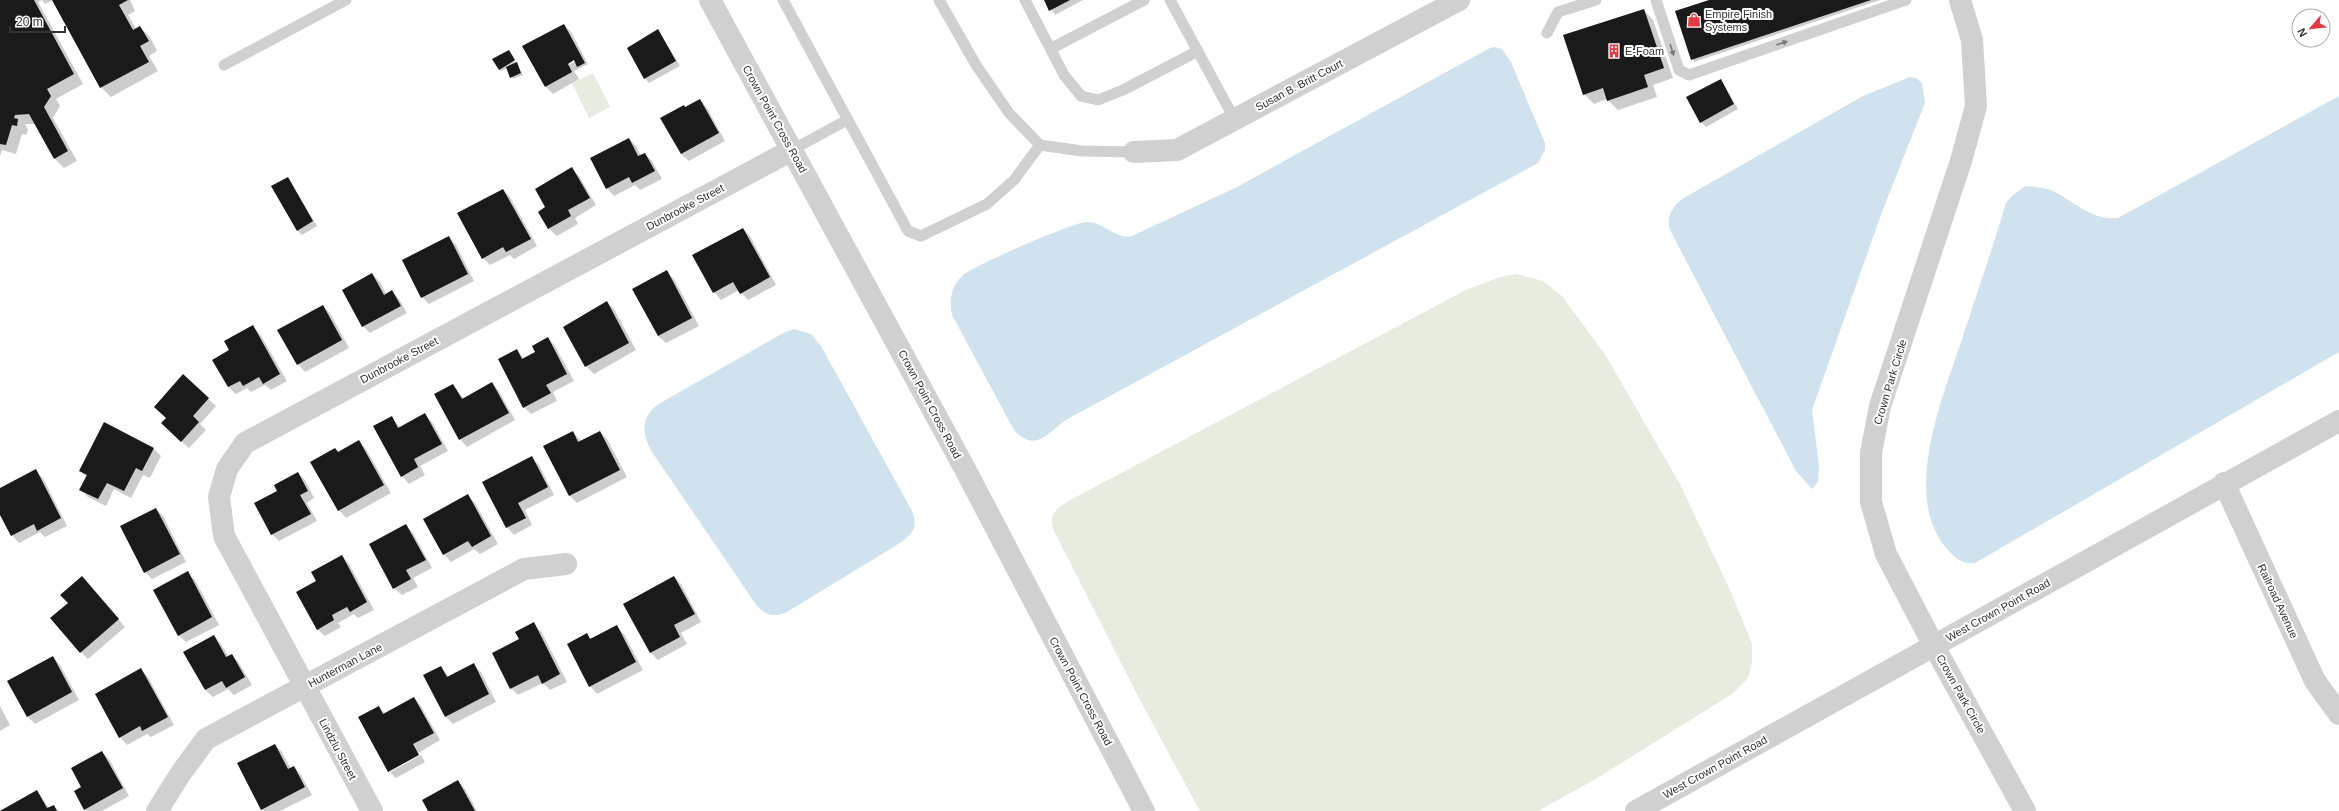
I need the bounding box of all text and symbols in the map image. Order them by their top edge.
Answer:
scale bar [10,8,65,34]
place label: Empire Finish Systems [1705,8,1772,33]
north arrow [2291,8,2331,48]
shop icon: Empire Finish Systems [1686,12,1702,28]
text: 20 m [16,15,43,29]
text: N [2295,26,2309,39]
one-way arrow [1776,40,1788,46]
building icon: E-Foam [1606,43,1622,59]
place label: E-Foam [1625,45,1664,57]
one-way arrow [1670,45,1676,57]
street label: Susan B. Britt Court [1253,57,1345,113]
street label: Crown Point Cross Road [740,63,810,175]
street label: Dunbrooke Street [644,181,726,233]
street label: Dunbrooke Street [358,334,440,386]
street label: Crown Park Circle [1871,338,1909,426]
street label: Crown Point Cross Road [896,348,964,460]
street label: Railroad Avenue [2256,562,2300,640]
street label: West Crown Point Road [1944,576,2052,644]
street label: Crown Point Cross Road [1047,635,1115,747]
street label: Hunterman Lane [306,640,384,690]
street label: Crown Park Circle [1934,652,1988,736]
street label: Lindzlu Street [317,716,359,782]
street label: West Crown Point Road [1661,733,1769,801]

